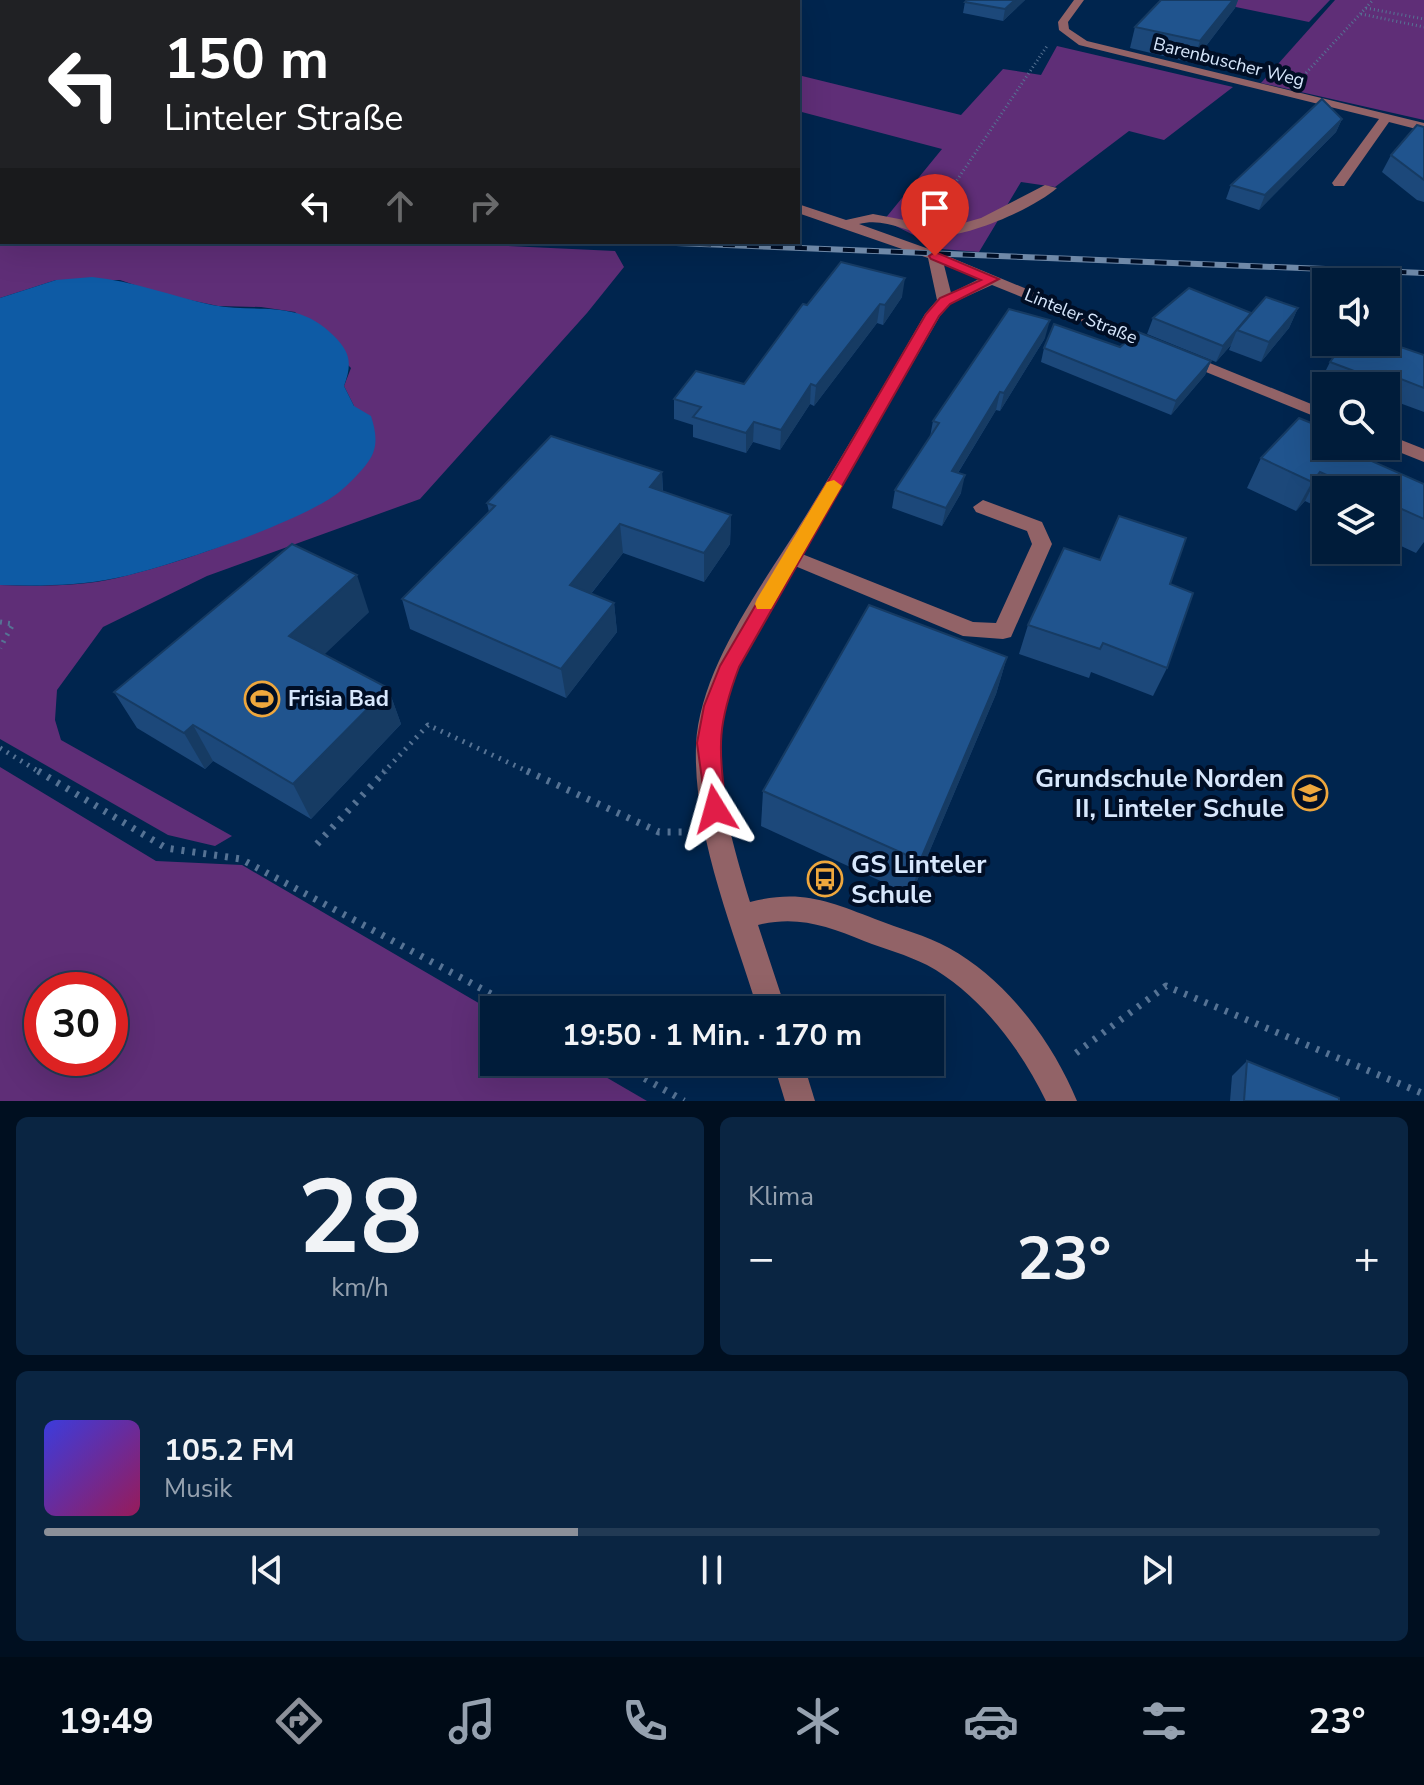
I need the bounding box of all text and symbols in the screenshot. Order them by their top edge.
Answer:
text: 150 m [164,21,329,98]
icon: left [32,32,136,136]
street label: Barenbuscher Weg [1151,32,1307,92]
text: Linteler Straße [164,94,403,143]
pin [901,174,969,256]
icon: left [294,184,338,228]
icon: ahead [378,184,422,228]
icon: right [462,184,506,228]
icon: arrive [913,186,957,230]
map controls [1312,268,1400,564]
button: sound [1312,268,1400,356]
street label: Linteler Straße [1021,282,1141,350]
button: search [1312,372,1400,460]
button: layers [1312,476,1400,564]
sports icon: Frisia Bad [243,680,281,718]
place label: Frisia Bad [288,684,389,714]
place label: Grundschule Norden II, Linteler Schule [1035,761,1284,826]
position arrow [673,767,757,851]
school or university icon: Grundschule Norden II, Linteler Schule [1291,774,1329,812]
place label: GS Linteler Schule [851,847,987,912]
bus stop icon: GS Linteler Schule [806,860,844,898]
speed limit sign: 30 [24,972,128,1076]
text: 19:50 · 1 Min. · 170 m [562,1015,862,1056]
text: 28 [298,1147,422,1289]
text: Klima [748,1179,814,1214]
text: 23° [1017,1218,1111,1300]
text: − [748,1229,774,1289]
text: + [1354,1229,1380,1289]
text: km/h [331,1270,389,1305]
text: 105.2 FM [164,1430,294,1471]
text: Musik [164,1471,232,1506]
icon: previous [245,1548,289,1592]
icon: pause [690,1548,734,1592]
icon: next [1135,1548,1179,1592]
icon: directions [271,1693,327,1749]
icon: music [444,1693,500,1749]
icon: phone [617,1693,673,1749]
icon: climate [790,1693,846,1749]
icon: car [963,1693,1019,1749]
icon: filters [1136,1693,1192,1749]
text: 19:49 [58,1697,154,1746]
text: 23° [1309,1697,1365,1746]

